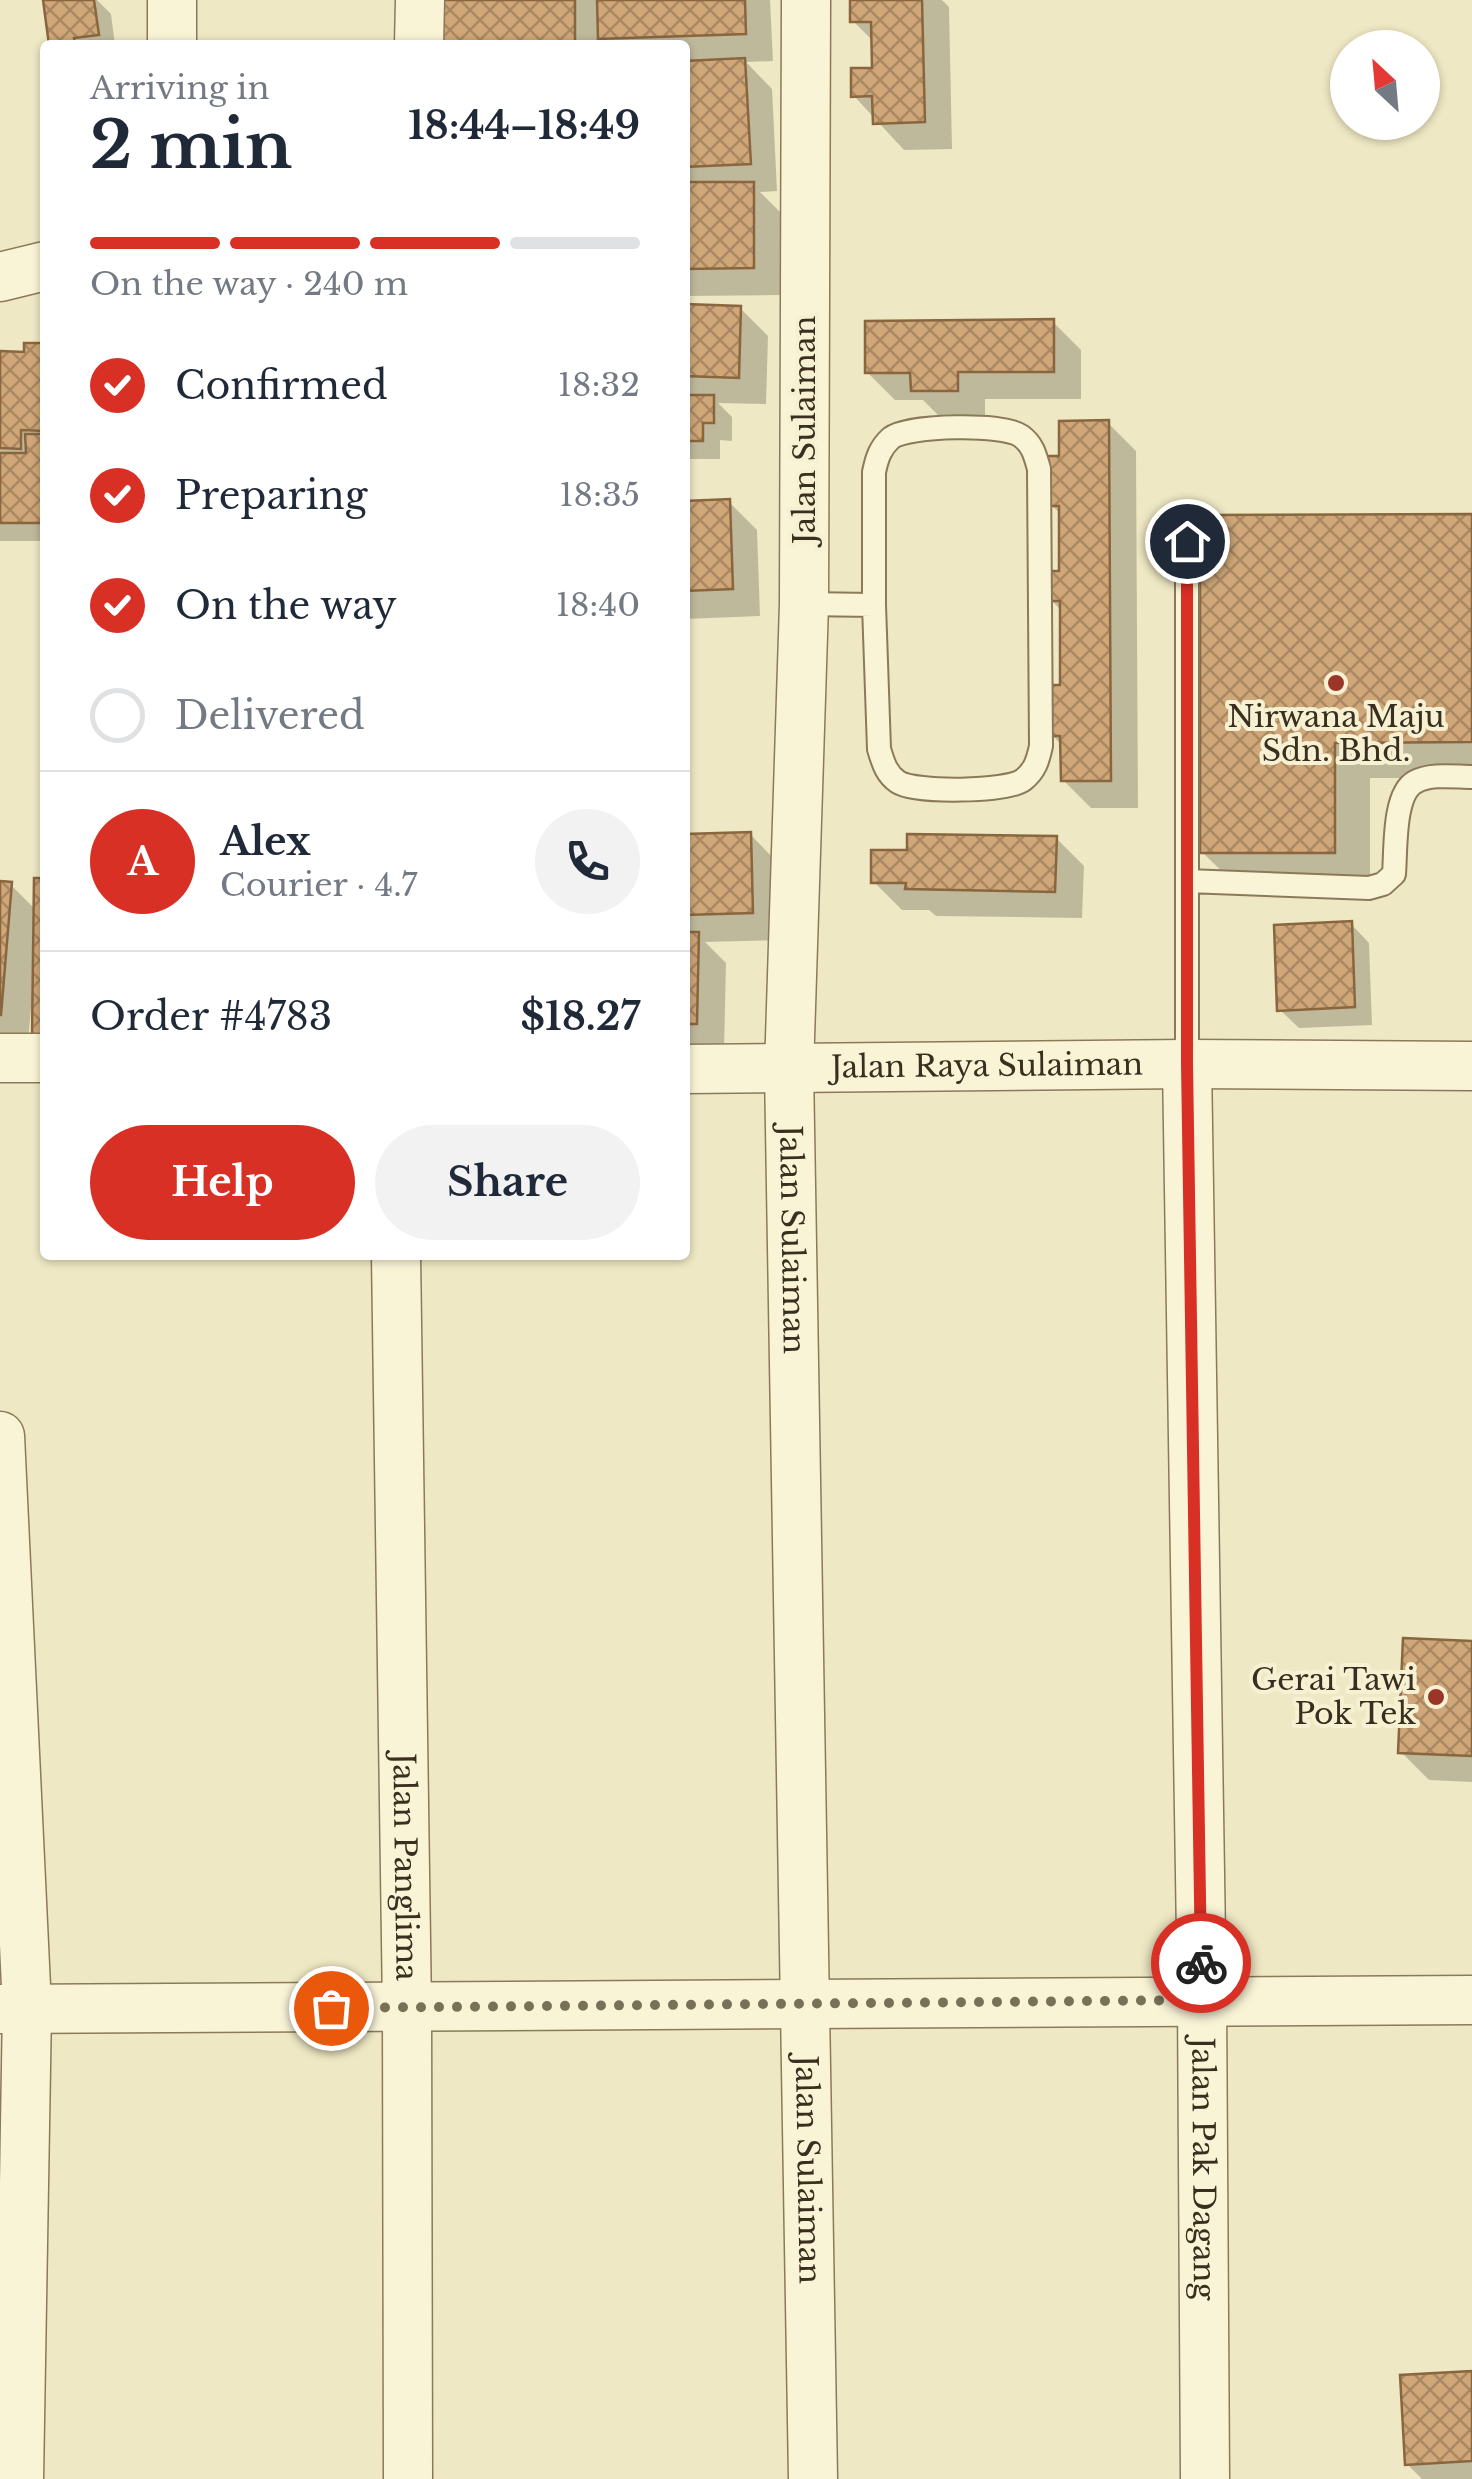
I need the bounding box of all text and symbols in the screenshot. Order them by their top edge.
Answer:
north arrow [1330,30,1440,140]
map controls [1330,30,1440,140]
text: Arriving in [90,68,269,108]
text: 18:44–18:49 [408,102,640,149]
text: 2 min [90,105,292,186]
text: On the way · 240 m [90,264,408,304]
street label: Jalan Sulaiman [786,316,823,548]
icon: check [90,358,145,413]
text: Confirmed [175,362,388,409]
text: 18:32 [558,365,640,405]
icon: check [90,468,145,523]
text: Preparing [175,472,367,519]
text: 18:35 [559,475,640,515]
pin [1145,499,1230,584]
icon: home [1160,514,1215,569]
icon: check [90,578,145,633]
text: On the way [175,582,397,629]
text: 18:40 [556,585,640,625]
marker: Nirwana Maju Sdn. Bhd. [1325,672,1347,694]
text: Delivered [175,692,365,739]
place label: Nirwana Maju Sdn. Bhd. [1227,698,1445,769]
button: phone [535,809,640,914]
text: Alex [220,818,311,865]
text: A [127,838,158,885]
text: Courier · 4.7 [220,865,417,905]
text: Order #4783 [90,993,332,1040]
text: $18.27 [521,993,640,1040]
street label: Jalan Raya Sulaiman [827,1045,1143,1086]
street label: Jalan Sulaiman [772,1121,813,1354]
button: Help [90,1125,355,1240]
button: Share [375,1125,640,1240]
place label: Gerai Tawi Pok Tek [1251,1661,1417,1732]
marker: Gerai Tawi Pok Tek [1425,1686,1447,1708]
street label: Jalan Panglima [385,1749,426,1981]
courier [1151,1913,1251,2013]
icon: bike [1174,1936,1229,1991]
pin [289,1966,374,2051]
icon: bag [304,1981,359,2036]
street label: Jalan Pak Dagang [1184,2033,1223,2301]
street label: Jalan Sulaiman [788,2051,829,2284]

